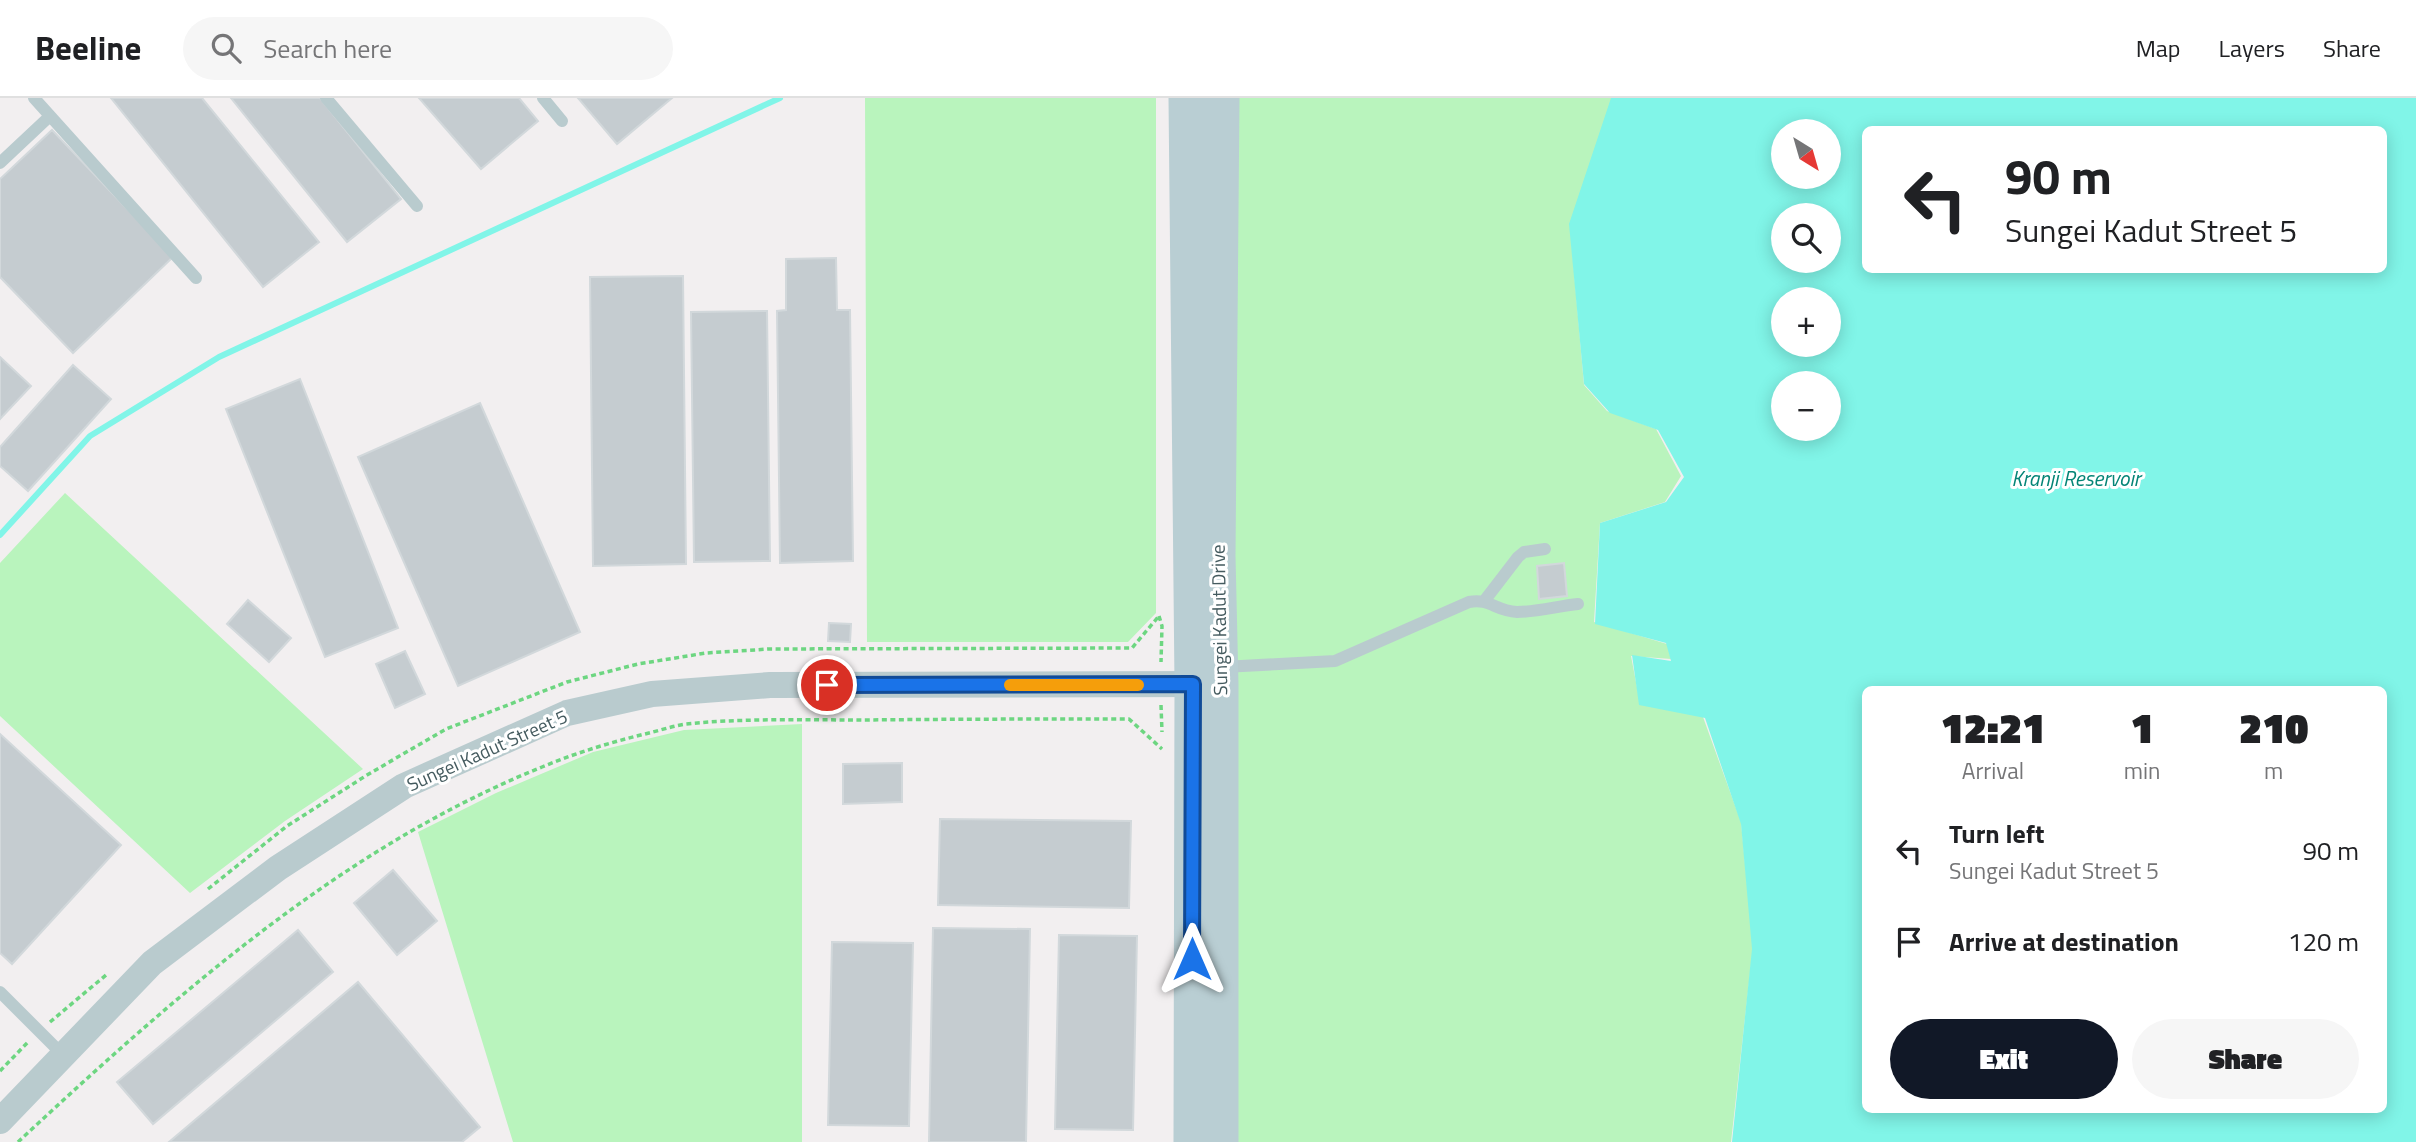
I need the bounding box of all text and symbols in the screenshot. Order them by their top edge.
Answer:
search box [183,17,673,80]
text: Beeline [35,23,141,73]
icon: search [207,29,245,67]
text: Search here [263,29,392,68]
text: Map [2136,30,2181,66]
text: Layers [2219,30,2285,66]
text: Share [2323,30,2381,66]
north arrow [1771,119,1841,189]
map controls [1771,119,1841,441]
text: 90 m [2005,138,2112,213]
icon: left [1890,154,1981,245]
button: search [1771,203,1841,273]
text: Sungei Kadut Street 5 [2005,206,2297,254]
button: + [1771,287,1841,357]
button: − [1771,371,1841,441]
water label: Kranji Reservoir [2012,462,2143,494]
street label: Sungei Kadut Drive [1203,544,1234,696]
pin [797,655,857,715]
icon: arrive [808,666,846,704]
text: 12:21 [1941,695,2045,759]
text: 1 [2131,695,2154,759]
text: 210 [2239,695,2308,759]
street label: Sungei Kadut Street 5 [402,701,572,798]
text: Arrival [1962,753,2024,788]
text: min [2124,753,2160,788]
text: m [2264,753,2283,788]
text: Turn left [1949,814,2044,853]
text: 90 m [2302,831,2359,870]
icon: left [1890,832,1928,870]
text: Sungei Kadut Street 5 [1949,853,2159,888]
position arrow [1155,922,1229,996]
text: Arrive at destination [1949,922,2179,961]
text: 120 m [2288,922,2359,961]
icon: arrive [1890,923,1928,961]
button: Exit [1890,1019,2118,1099]
button: Share [2132,1019,2359,1099]

